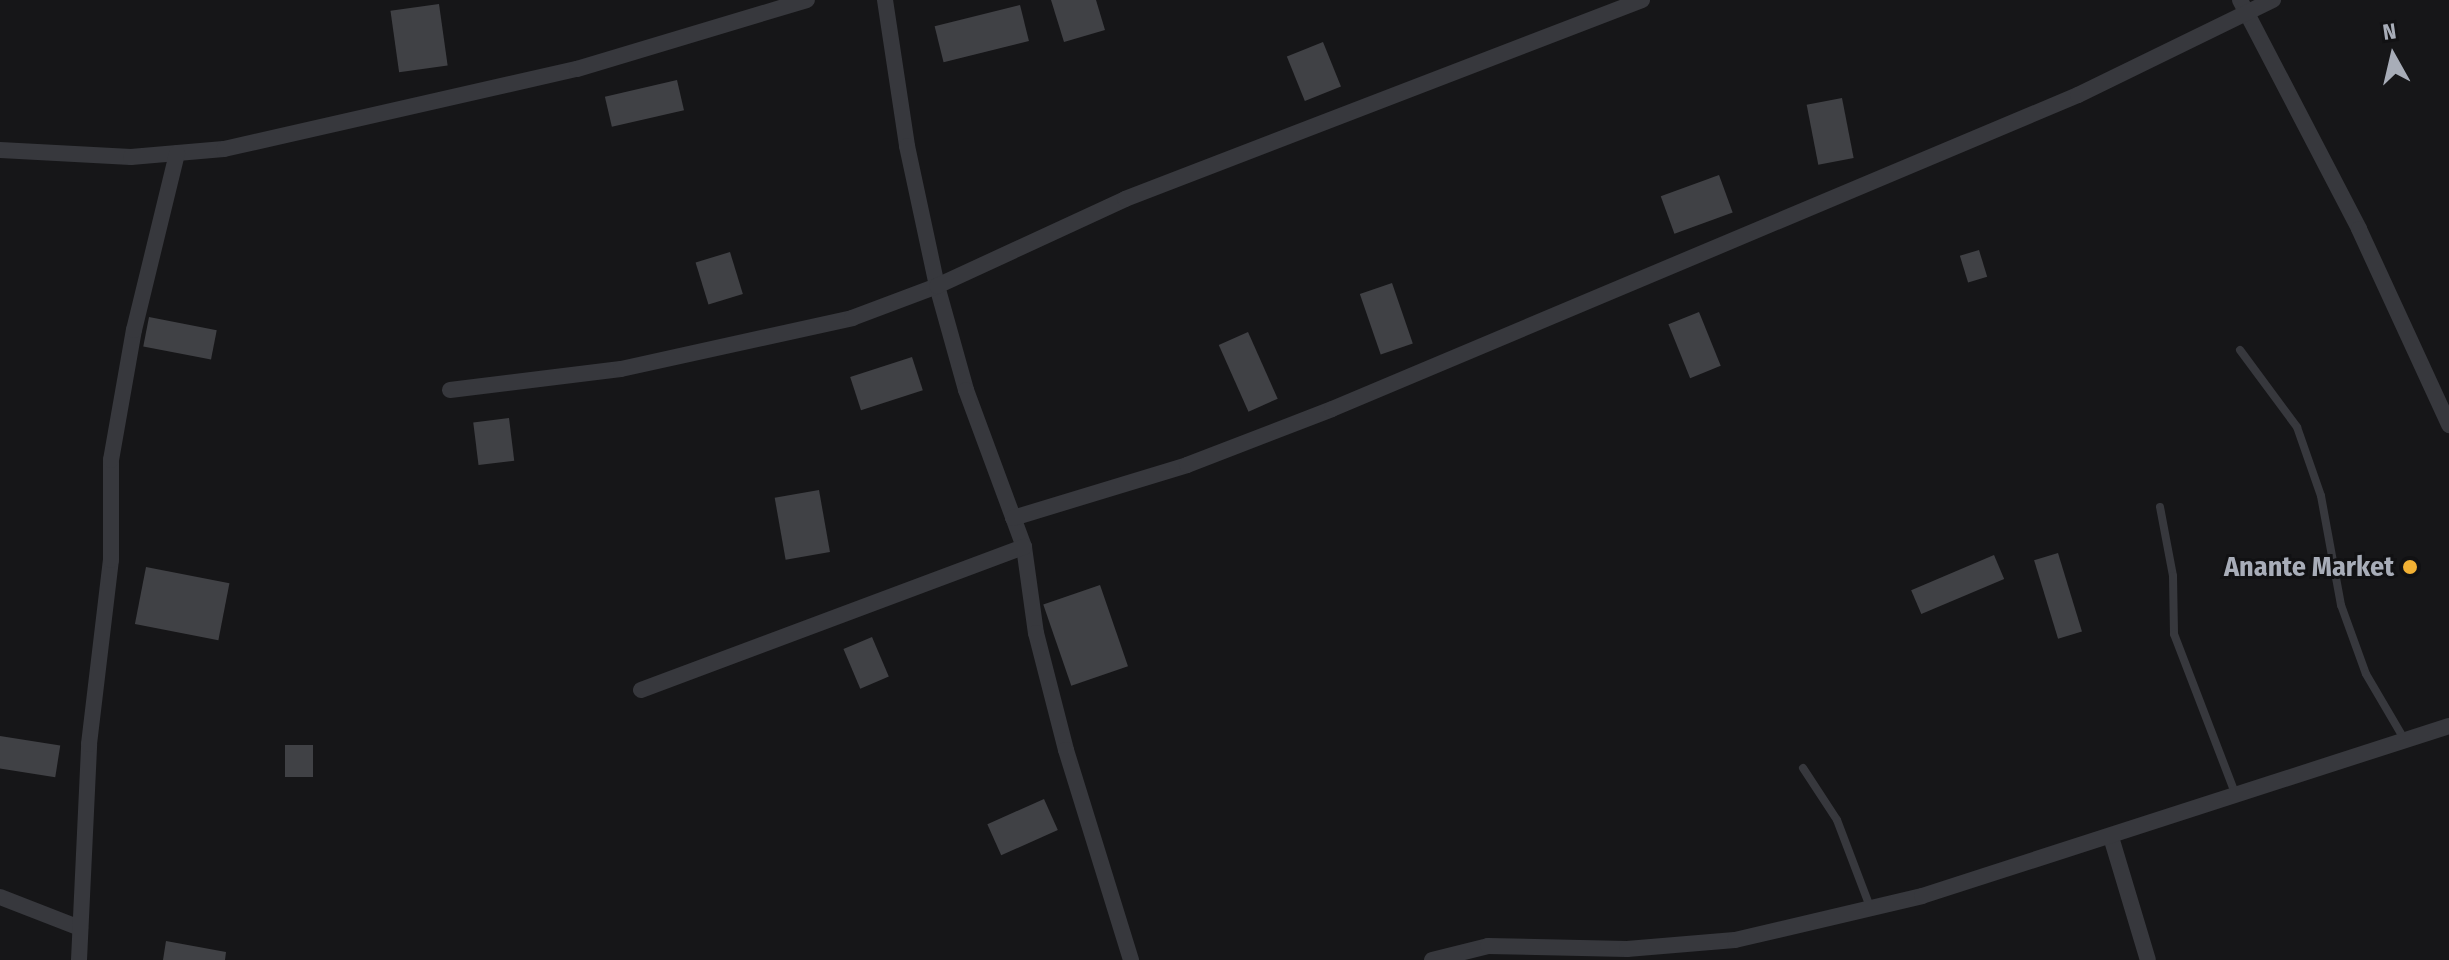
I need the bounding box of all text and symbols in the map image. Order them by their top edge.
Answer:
north arrow [2353,16,2433,96]
text: N [2381,17,2398,46]
place label: Anante Market [2224,550,2394,584]
marker: Anante Market [2401,558,2419,576]

